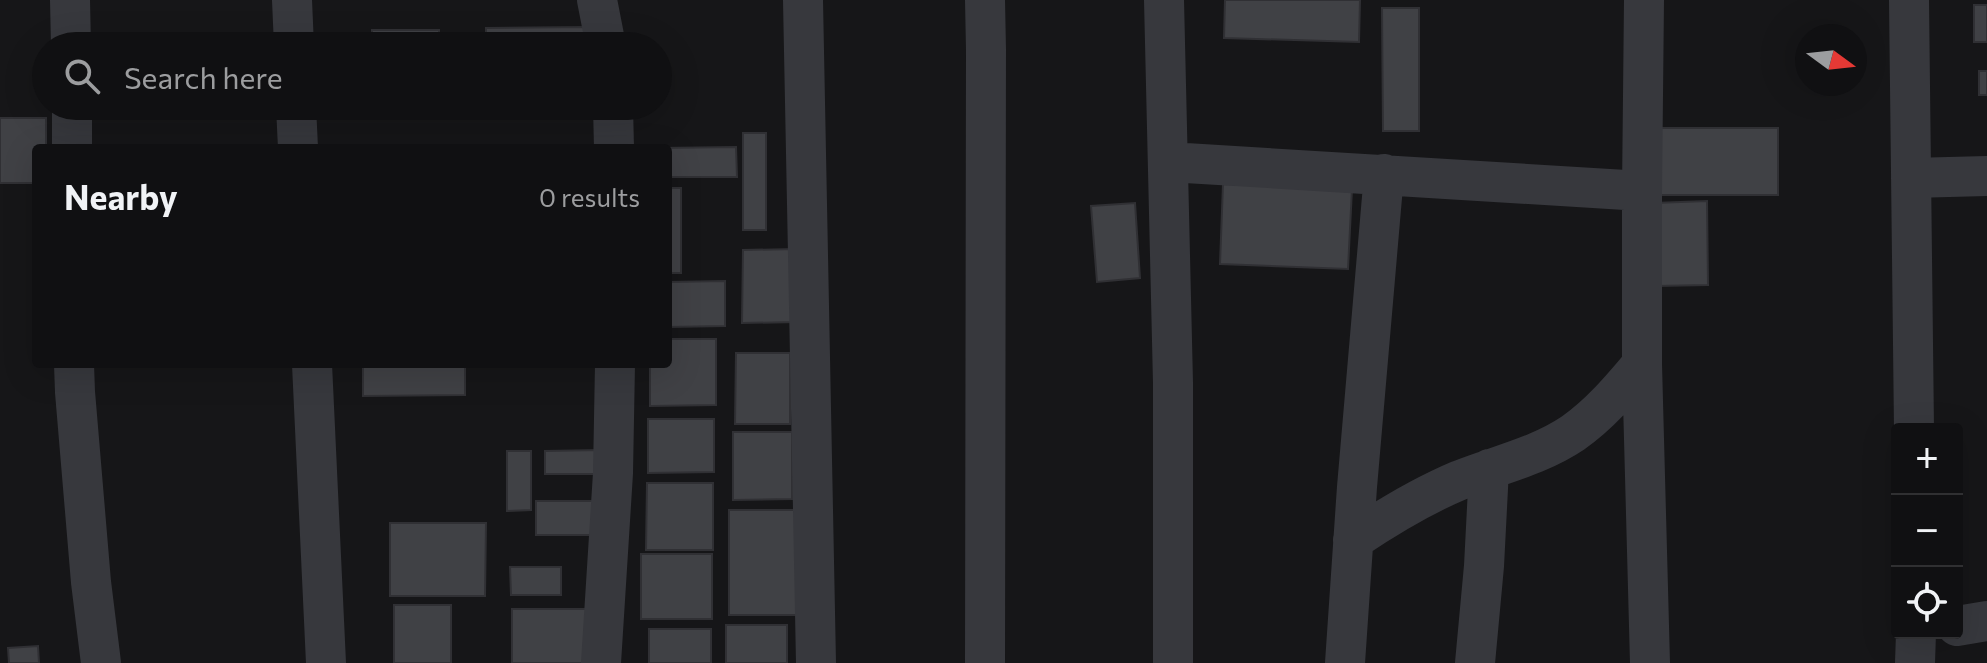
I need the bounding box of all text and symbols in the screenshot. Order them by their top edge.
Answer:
north arrow [1795,24,1867,96]
search box [32,32,672,120]
icon: search [60,54,104,98]
text: Search here [124,58,283,95]
text: Nearby [64,175,178,217]
text: 0 results [539,181,640,212]
map controls [1891,423,1963,639]
button: + [1891,423,1963,495]
button: − [1891,495,1963,567]
button: locate [1891,567,1963,639]

